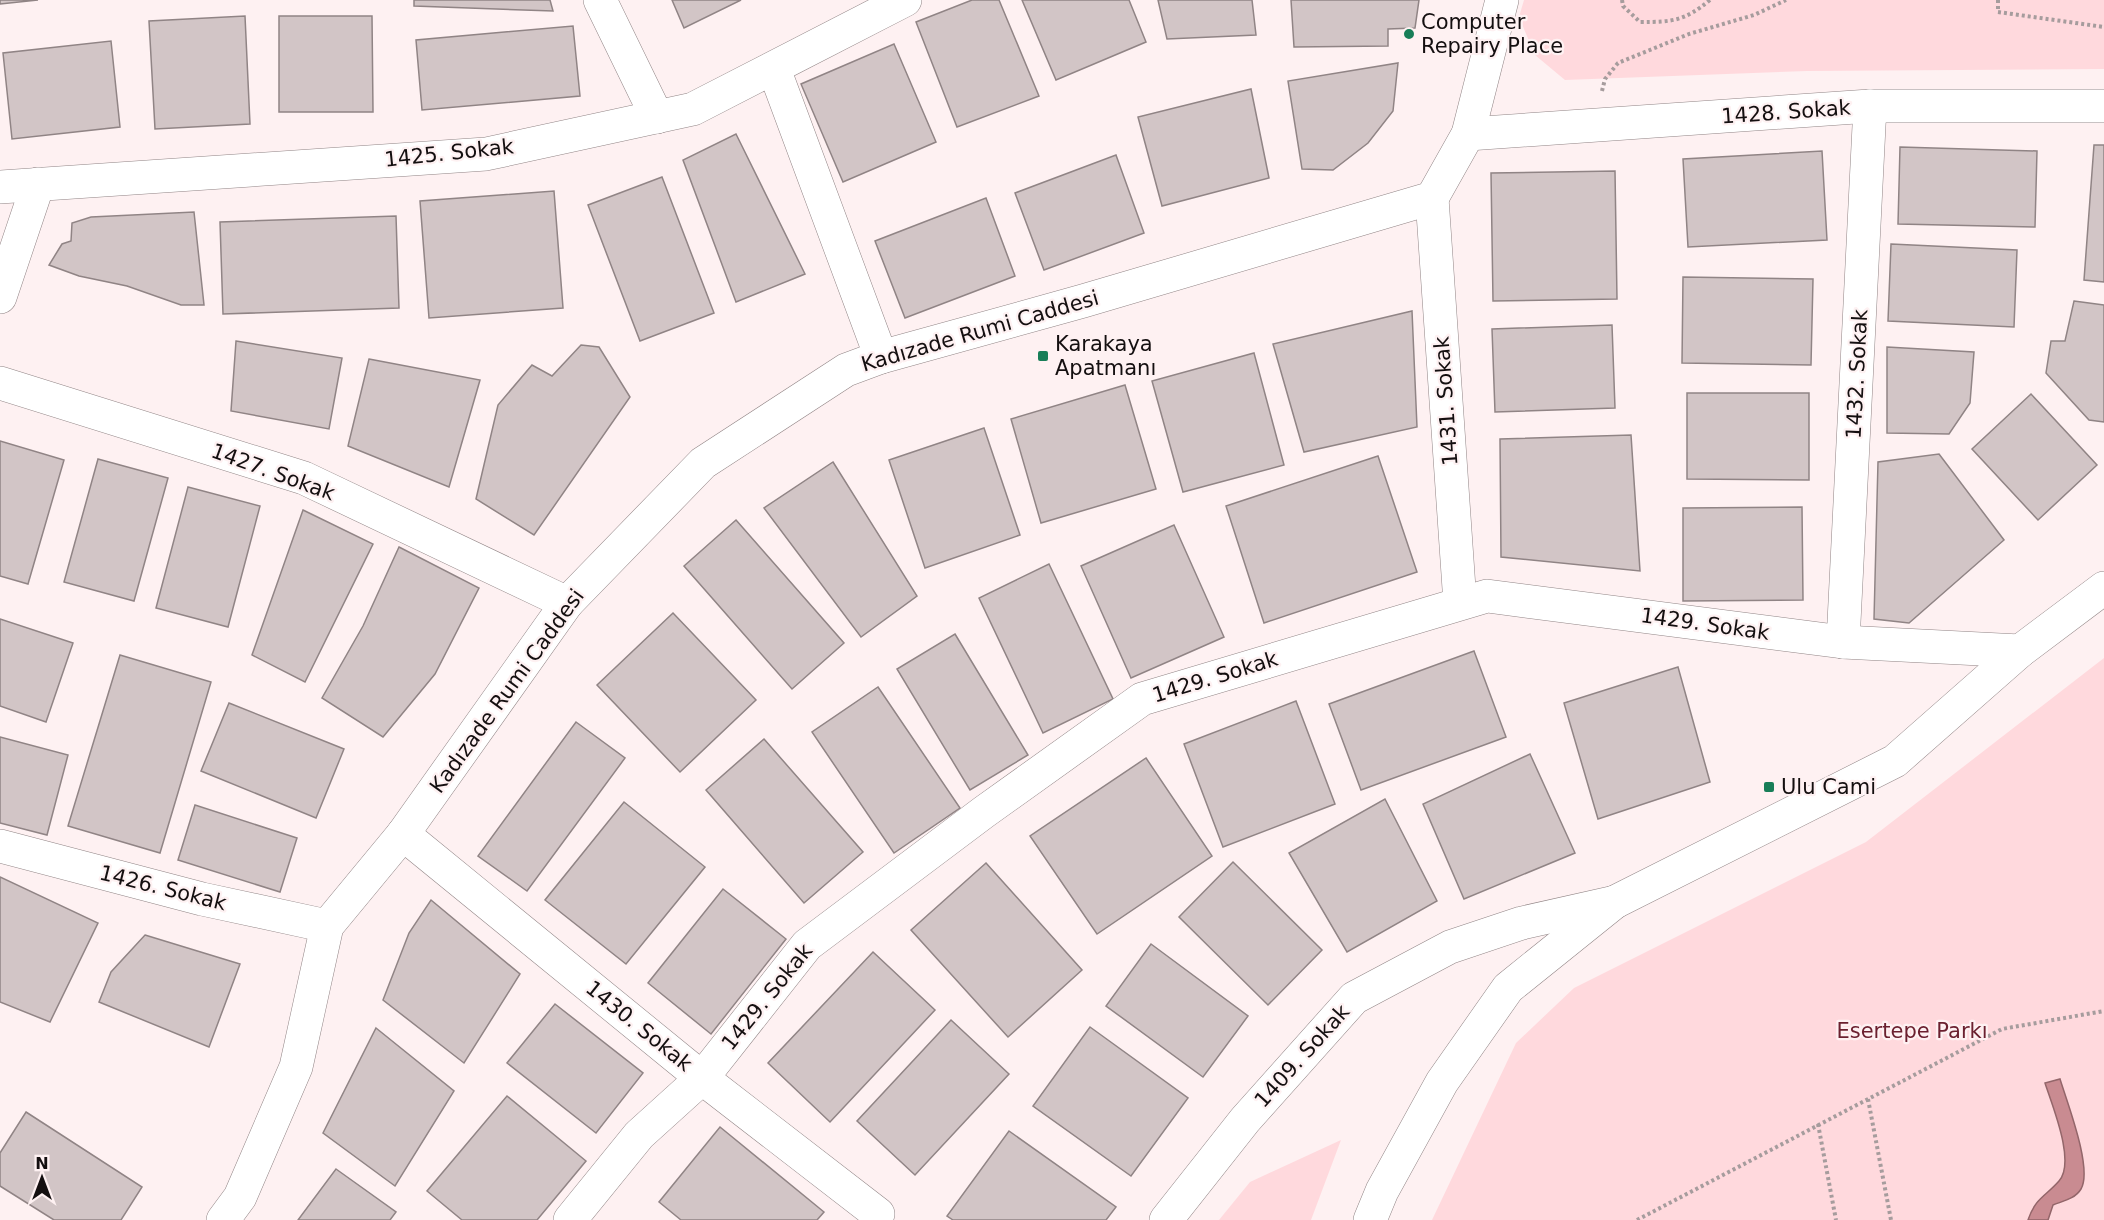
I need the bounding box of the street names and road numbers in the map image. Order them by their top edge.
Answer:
street label: 1428. Sokak [1720,95,1852,128]
street label: 1425. Sokak [383,134,516,172]
street label: Kadızade Rumi Caddesi [858,286,1102,376]
street label: 1432. Sokak [1842,308,1872,439]
street label: 1431. Sokak [1429,335,1462,467]
street label: 1427. Sokak [208,439,339,506]
street label: Kadızade Rumi Caddesi [425,584,589,798]
street label: 1429. Sokak [1639,603,1772,645]
street label: 1429. Sokak [1149,646,1281,707]
street label: 1426. Sokak [97,861,230,916]
street label: 1429. Sokak [717,938,818,1055]
street label: 1430. Sokak [581,976,698,1077]
street label: 1409. Sokak [1250,999,1355,1112]

